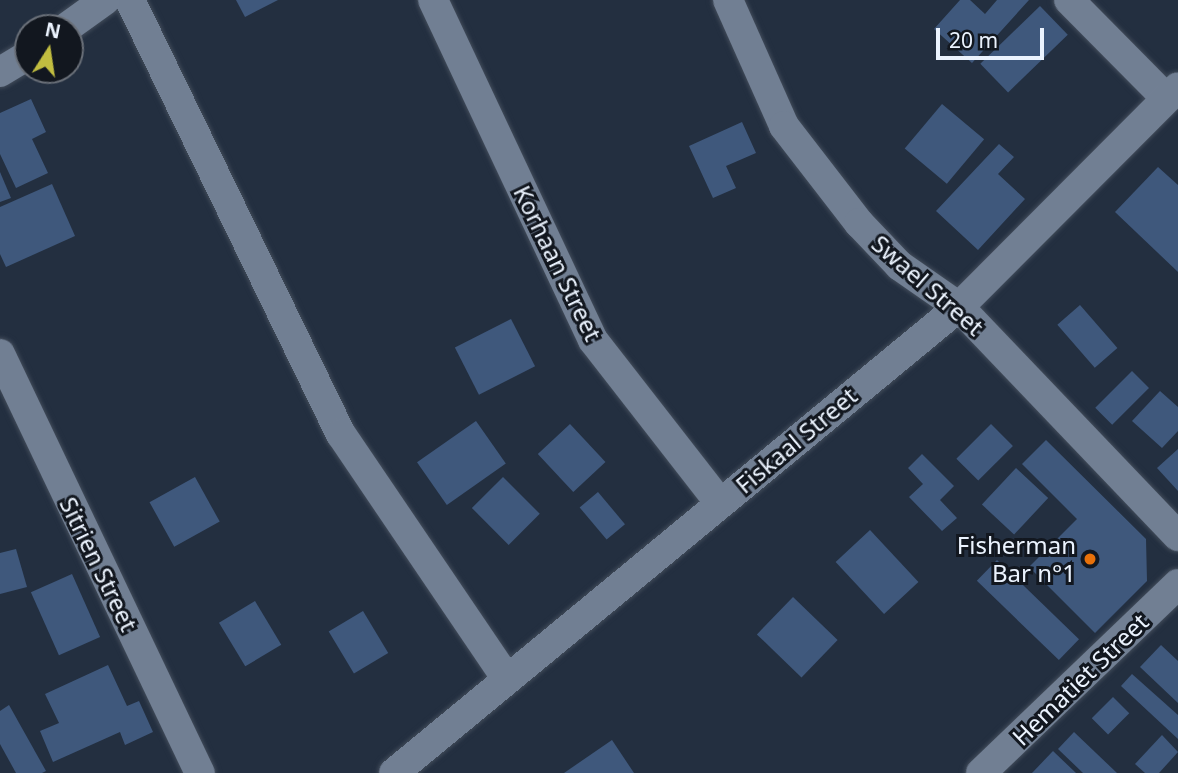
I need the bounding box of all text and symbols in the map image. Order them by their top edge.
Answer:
north arrow [14,14,84,84]
scale bar [940,14,1048,58]
text: N [43,16,63,45]
text: 20 m [949,26,998,54]
street label: Korhaan Street [508,181,608,345]
street label: Swael Street [866,229,990,341]
street label: Fiskaal Street [730,381,862,499]
street label: Sitrien Street [54,492,144,636]
place label: Fisherman Bar n°1 [957,531,1076,587]
marker: Fisherman Bar n°1 [1082,551,1098,567]
street label: Hematiet Street [1006,607,1154,751]

